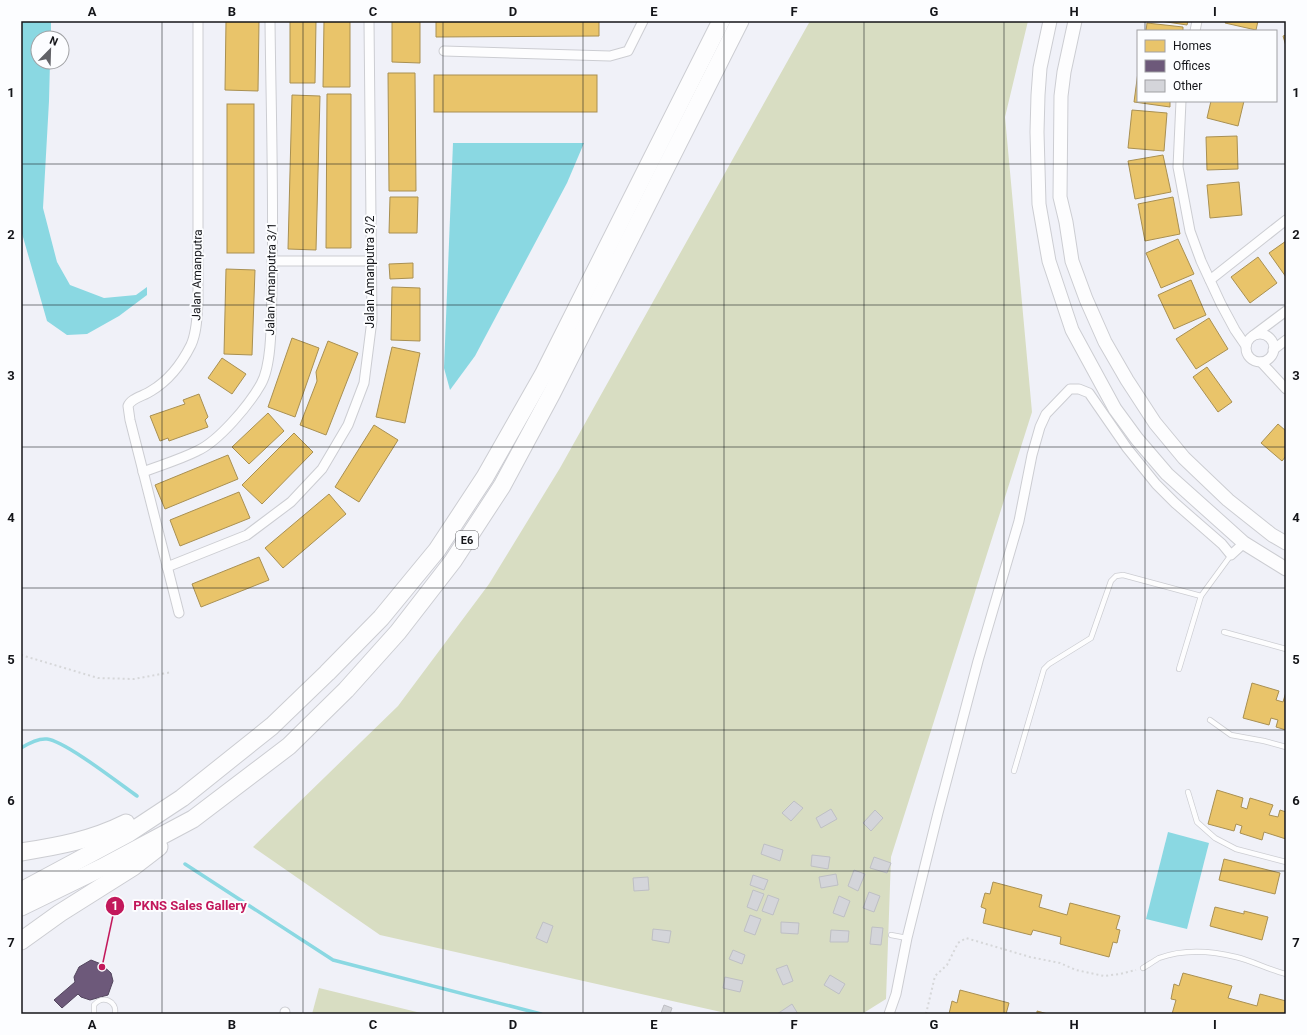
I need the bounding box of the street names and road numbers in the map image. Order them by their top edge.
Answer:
street label: Jalan Amanputra 3/2 [363,215,377,328]
street label: Jalan Amanputra 3/1 [263,223,279,335]
street label: Jalan Amanputra [189,229,205,321]
road number: E6 [456,531,478,549]

